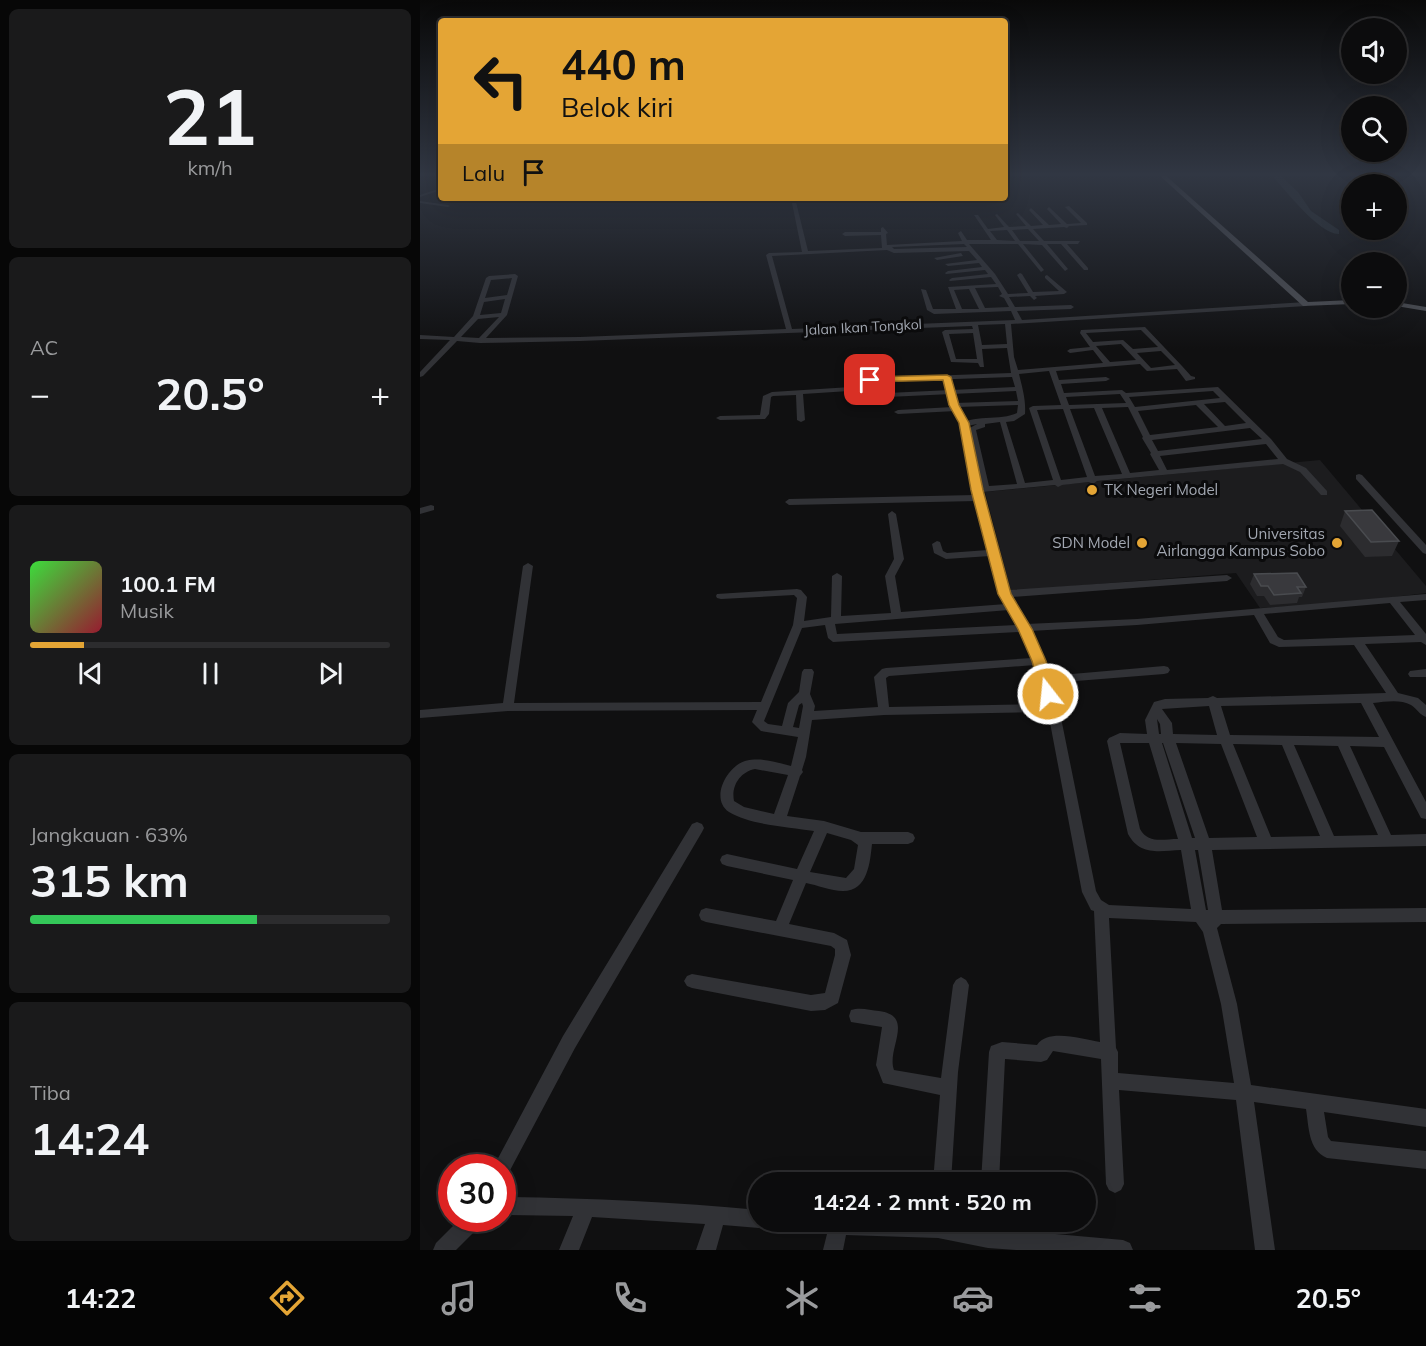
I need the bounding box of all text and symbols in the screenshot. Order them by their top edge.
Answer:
map controls [1341,18,1407,318]
button: sound [1341,18,1407,84]
text: 440 m [561,38,686,91]
icon: left [462,42,540,120]
text: 21 [163,67,257,165]
text: Belok kiri [561,90,673,124]
button: search [1341,96,1407,162]
text: km/h [187,155,233,180]
icon: arrive [517,156,550,189]
text: Lalu [462,159,505,187]
button: + [1341,174,1407,240]
button: − [1341,252,1407,318]
street label: Jalan Ikan Tongkol [804,315,922,339]
text: AC [30,335,58,360]
pin [844,354,895,405]
icon: arrive [853,363,886,396]
text: 20.5° [155,365,265,421]
text: − [30,373,50,414]
text: + [370,373,390,414]
place label: TK Negeri Model [1104,480,1218,499]
marker: TK Negeri Model [1085,483,1099,497]
place label: Universitas Airlangga Kampus Sobo [1156,524,1325,560]
place label: SDN Model [1052,533,1130,552]
marker: SDN Model [1135,536,1149,550]
marker: Universitas Airlangga Kampus Sobo [1330,536,1344,550]
text: 100.1 FM [120,570,216,598]
text: Musik [120,598,174,623]
icon: previous [74,657,107,690]
icon: pause [194,657,227,690]
icon: next [314,657,347,690]
position arrow [1016,662,1080,726]
text: Jangkauan · 63% [30,822,188,847]
text: 315 km [30,852,189,908]
text: Tiba [30,1080,71,1105]
text: 14:24 [30,1110,149,1166]
speed limit sign: 30 [438,1154,516,1232]
text: 14:24 · 2 mnt · 520 m [812,1188,1032,1216]
icon: directions [266,1277,308,1319]
icon: music [438,1277,480,1319]
icon: phone [609,1277,651,1319]
icon: climate [781,1277,823,1319]
icon: car [952,1277,994,1319]
icon: filters [1124,1277,1166,1319]
text: 14:22 [65,1281,136,1315]
text: 20.5° [1296,1281,1361,1315]

